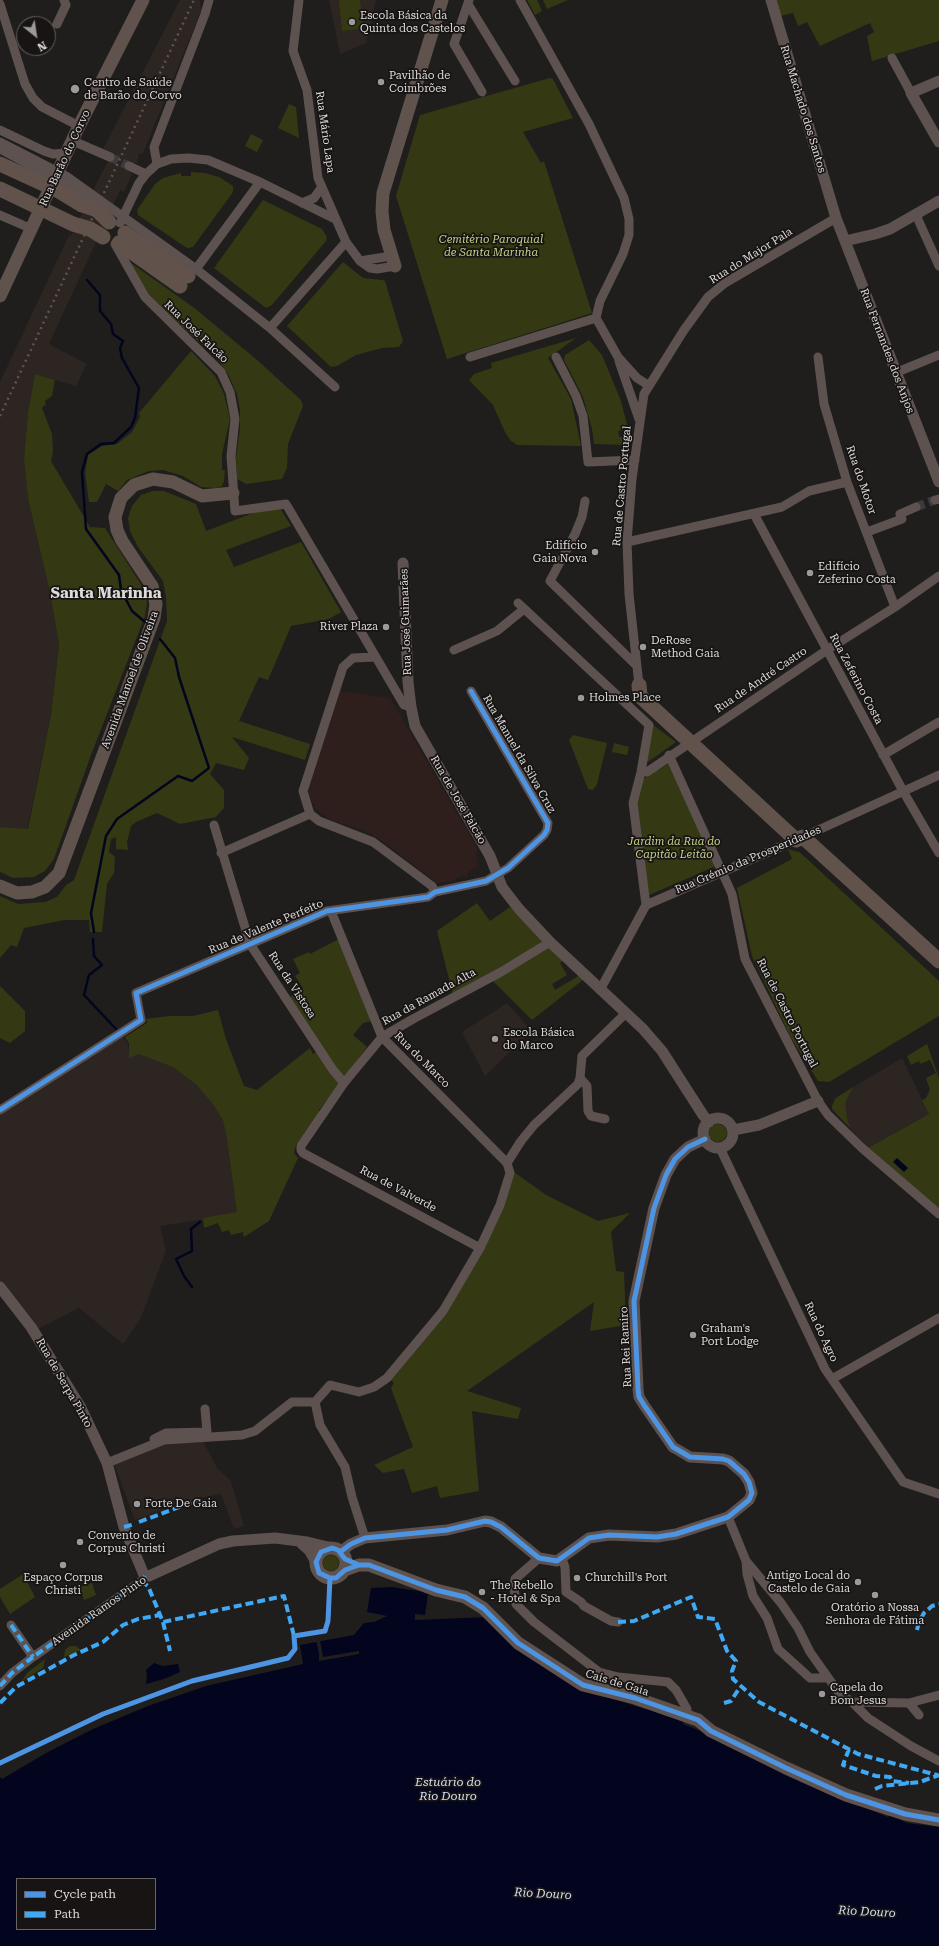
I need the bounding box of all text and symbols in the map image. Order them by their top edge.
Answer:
place label: Escola Básica da Quinta dos Castelos [360,9,465,35]
north arrow [16,16,56,56]
marker: Escola Básica da Quinta dos Castelos [347,17,357,27]
text: N [35,38,49,54]
street label: Rua Machado dos Santos [777,44,829,174]
place label: Pavilhão de Coimbrões [389,69,450,95]
place label: Centro de Saúde de Barão do Corvo [84,76,182,102]
marker: Pavilhão de Coimbrões [376,77,386,87]
marker: Centro de Saúde de Barão do Corvo [69,83,81,95]
street label: Rua Mário Lapa [313,90,337,174]
street label: Rua Barão do Corvo [37,108,93,208]
street label: Rua do Major Pala [707,225,795,287]
park label: Cemitério Paroquial de Santa Marinha [439,233,543,259]
street label: Rua Fernandes dos Anjos [857,287,917,415]
street label: Rua José Falcão [161,298,231,366]
street label: Rua de Castro Portugal [610,425,634,547]
street label: Rua do Motor [843,444,879,516]
place label: Edifício Gaia Nova [533,539,587,565]
marker: Edifício Gaia Nova [590,547,600,557]
place label: Edifício Zeferino Costa [818,560,896,586]
marker: Edifício Zeferino Costa [805,568,815,578]
street label: Rua José Guimarães [398,569,414,675]
district label: Santa Marinha [50,585,162,603]
street label: Avenida Manoel de Oliveira [99,609,161,751]
place label: River Plaza [320,620,378,634]
marker: River Plaza [381,622,391,632]
street label: Rua Zeferino Costa [826,631,886,727]
place label: DeRose Method Gaia [651,634,719,660]
marker: DeRose Method Gaia [638,642,648,652]
street label: Rua de André Castro [712,644,810,716]
place label: Holmes Place [589,691,661,705]
street label: Rua Manuel da Silva Cruz [480,693,558,815]
marker: Holmes Place [576,693,586,703]
street label: Rua de José Falcão [427,753,489,847]
street label: Rua Grémio da Prosperidades [673,823,823,897]
park label: Jardim da Rua do Capitão Leitão [628,835,720,861]
street label: Rua de Valente Perfeito [207,897,325,957]
street label: Rua da Vistosa [265,949,319,1021]
street label: Rua de Castro Portugal [754,956,820,1070]
street label: Rua da Ramada Alta [380,966,478,1028]
place label: Escola Básica do Marco [503,1026,574,1052]
street label: Rua do Marco [391,1029,453,1091]
marker: Escola Básica do Marco [490,1034,500,1044]
street label: Rua de Valverde [357,1163,439,1215]
street label: Rua do Agro [801,1300,841,1364]
street label: Rua Rei Ramiro [617,1306,635,1388]
place label: Graham's Port Lodge [701,1322,759,1348]
marker: Graham's Port Lodge [688,1330,698,1340]
street label: Rua de Serpa Pinto [33,1336,95,1430]
place label: Forte De Gaia [145,1497,217,1511]
marker: Forte De Gaia [132,1499,142,1509]
place label: Convento de Corpus Christi [88,1529,165,1555]
marker: Convento de Corpus Christi [75,1537,85,1547]
marker: Espaço Corpus Christi [58,1560,68,1570]
place label: Antigo Local do Castelo de Gaia [766,1569,850,1595]
place label: Espaço Corpus Christi [23,1571,103,1597]
place label: Churchill's Port [585,1571,667,1585]
street label: Avenida Ramos Pinto [49,1573,149,1649]
marker: Churchill's Port [572,1573,582,1583]
marker: Antigo Local do Castelo de Gaia [853,1577,863,1587]
place label: The Rebello - Hotel & Spa [490,1579,560,1605]
marker: The Rebello - Hotel & Spa [477,1587,487,1597]
marker: Oratório a Nossa Senhora de Fátima [870,1590,880,1600]
place label: Oratório a Nossa Senhora de Fátima [826,1601,924,1627]
street label: Cais de Gaia [584,1667,650,1699]
place label: Capela do Bom Jesus [830,1681,886,1707]
marker: Capela do Bom Jesus [817,1689,827,1699]
water label: Estuário do Rio Douro [415,1775,481,1803]
legend [16,1878,156,1930]
water label: Rio Douro [514,1885,572,1903]
text: Cycle path [54,1887,116,1901]
water label: Rio Douro [838,1903,896,1921]
text: Path [54,1907,80,1921]

